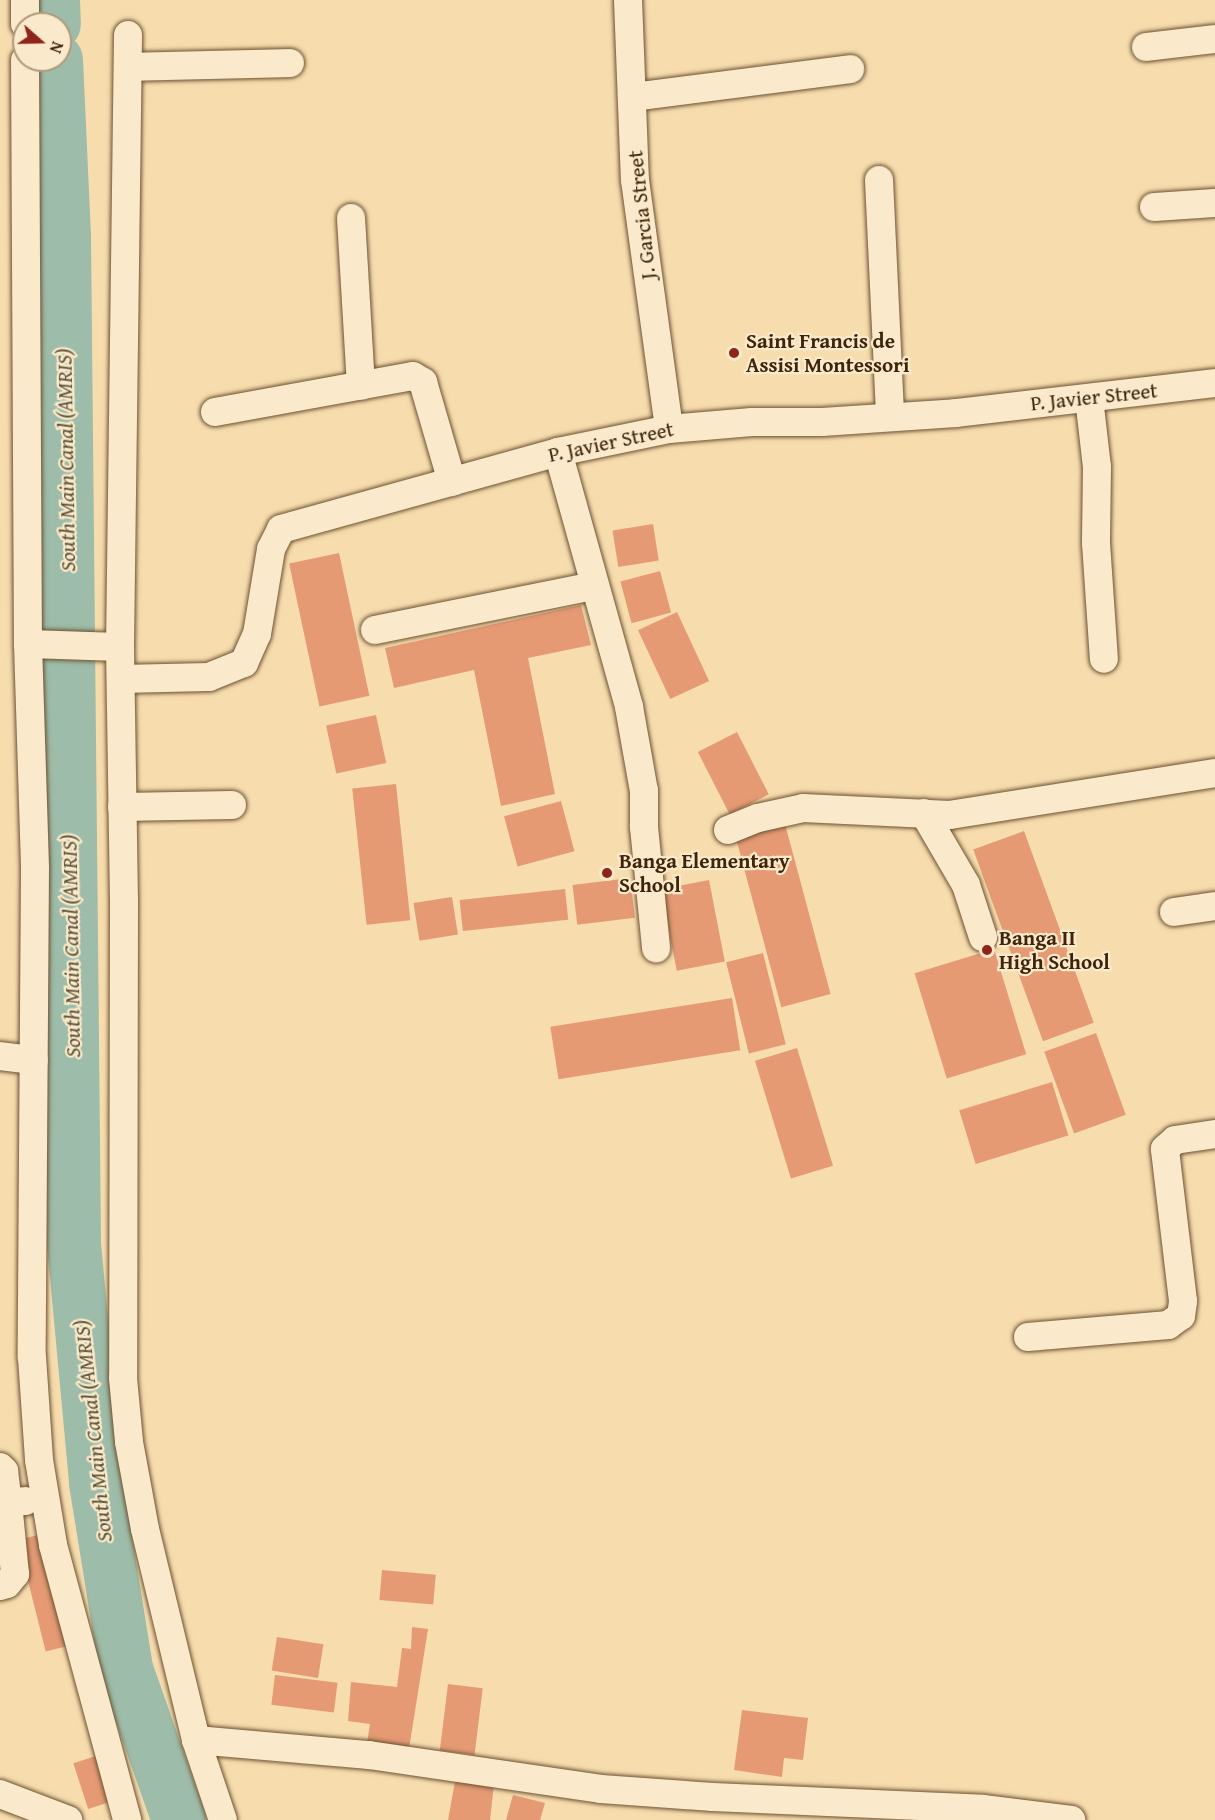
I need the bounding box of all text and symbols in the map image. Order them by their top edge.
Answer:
north arrow [12,12,72,72]
text: N [44,38,70,57]
street label: J. Garcia Street [623,149,661,281]
place label: Saint Francis de Assisi Montessori [746,328,909,378]
marker: Saint Francis de Assisi Montessori [727,346,741,360]
water label: South Main Canal (AMRIS) [51,348,81,572]
street label: P. Javier Street [1029,378,1159,416]
street label: P. Javier Street [546,416,676,468]
water label: South Main Canal (AMRIS) [56,834,86,1058]
place label: Banga Elementary School [619,848,790,898]
marker: Banga Elementary School [600,866,614,880]
place label: Banga Ⅱ High School [999,925,1110,975]
marker: Banga Ⅱ High School [980,943,994,957]
water label: South Main Canal (AMRIS) [68,1319,118,1543]

